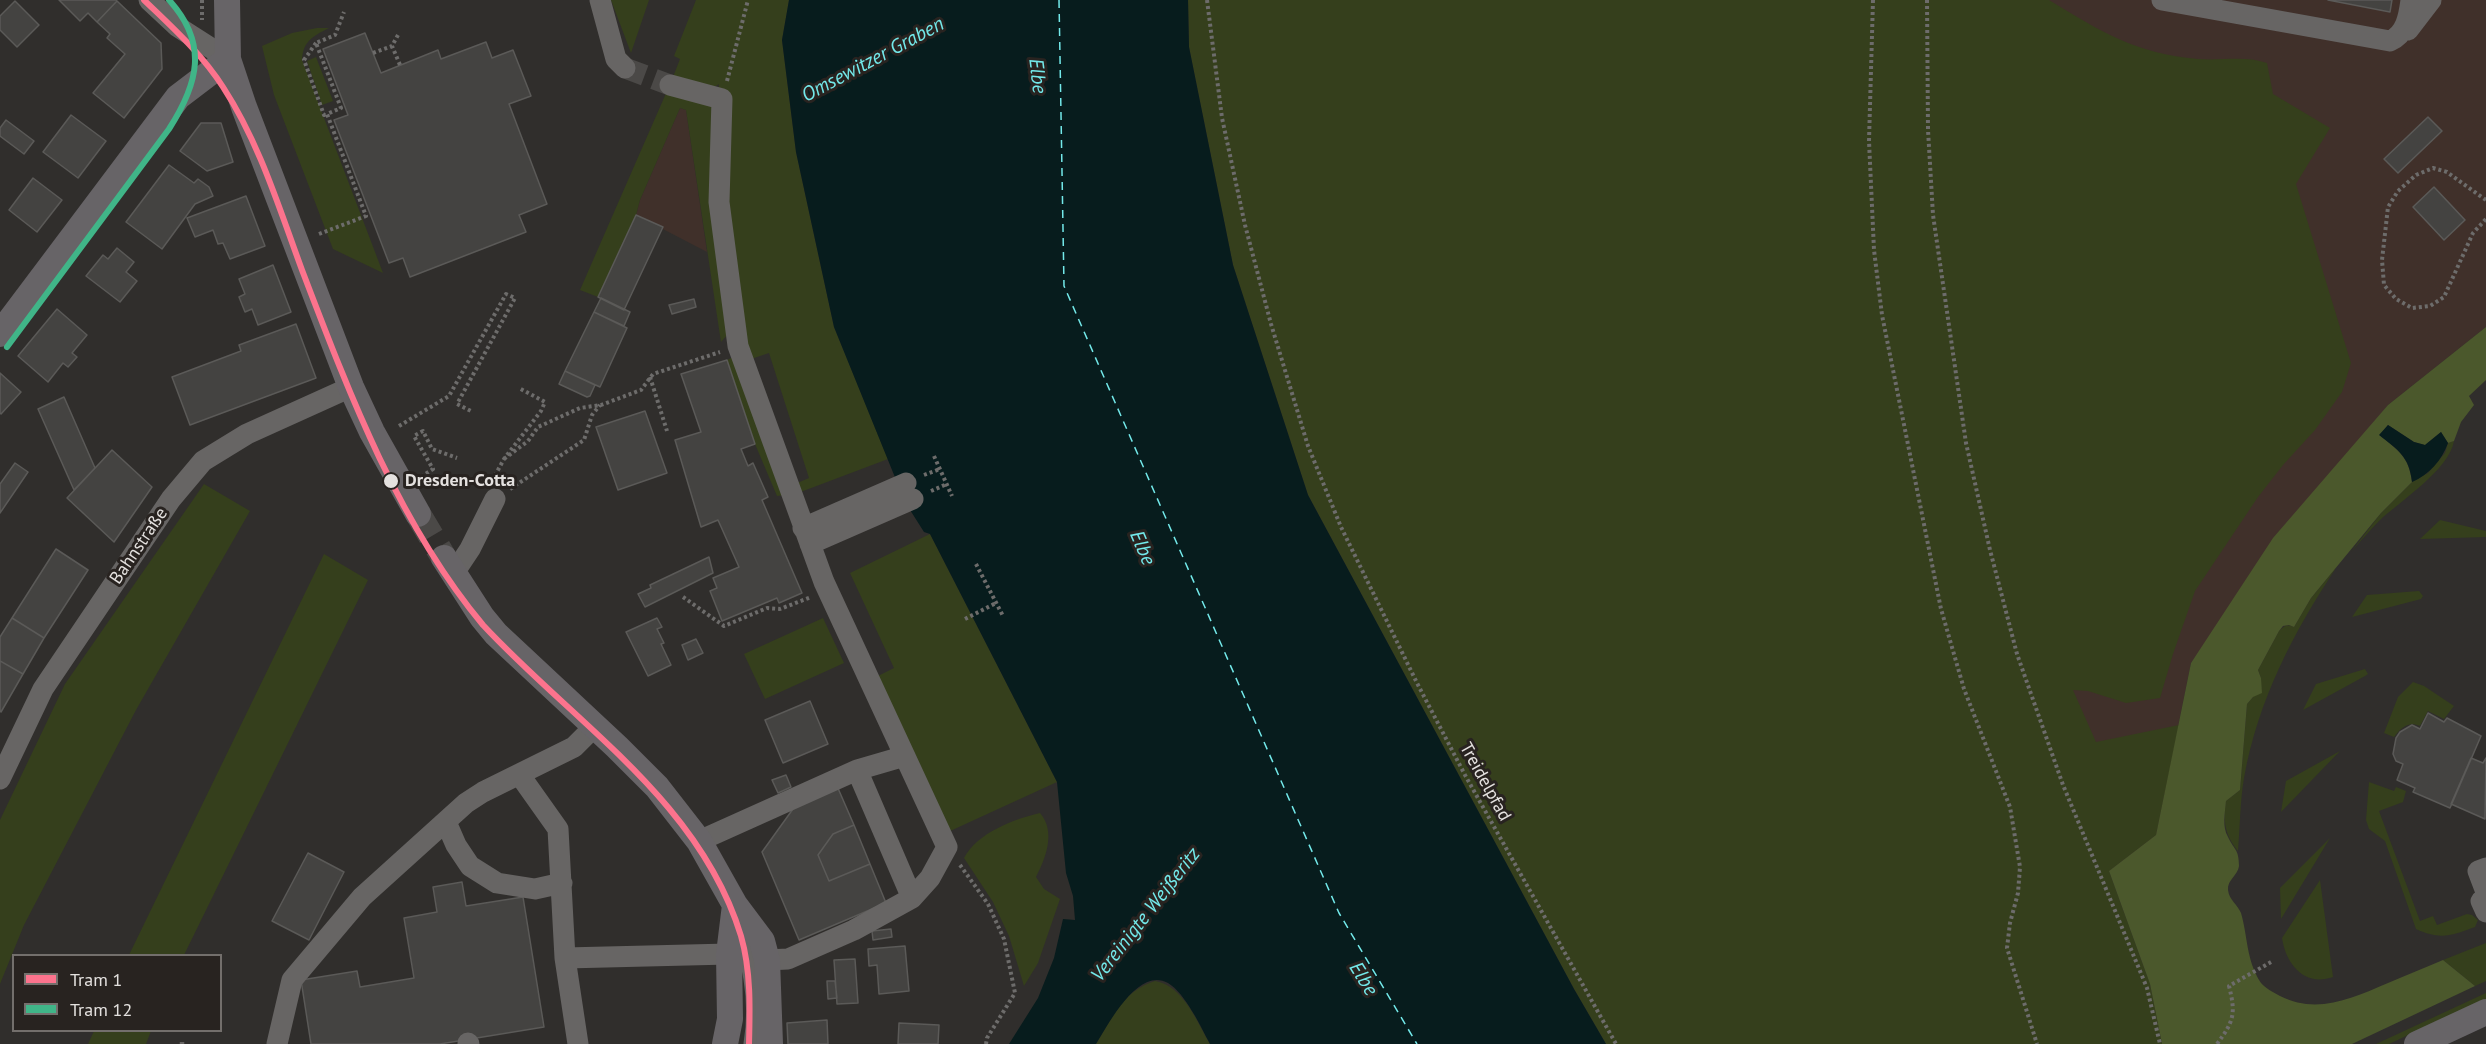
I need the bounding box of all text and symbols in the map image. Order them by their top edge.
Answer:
water label: Omsewitzer Graben [798,12,948,108]
water label: Elbe [1023,57,1051,95]
place label: Dresden-Cotta [405,470,515,492]
marker: Dresden-Cotta [382,472,400,490]
street label: Bahnstraße [106,504,172,588]
water label: Elbe [1124,527,1160,569]
street label: Treidelpfad [1455,739,1515,825]
water label: Vereinigte Weißeritz [1086,843,1206,987]
legend [12,954,222,1032]
water label: Elbe [1343,958,1383,1000]
text: Tram 1 [70,968,122,991]
text: Tram 12 [70,998,132,1021]

